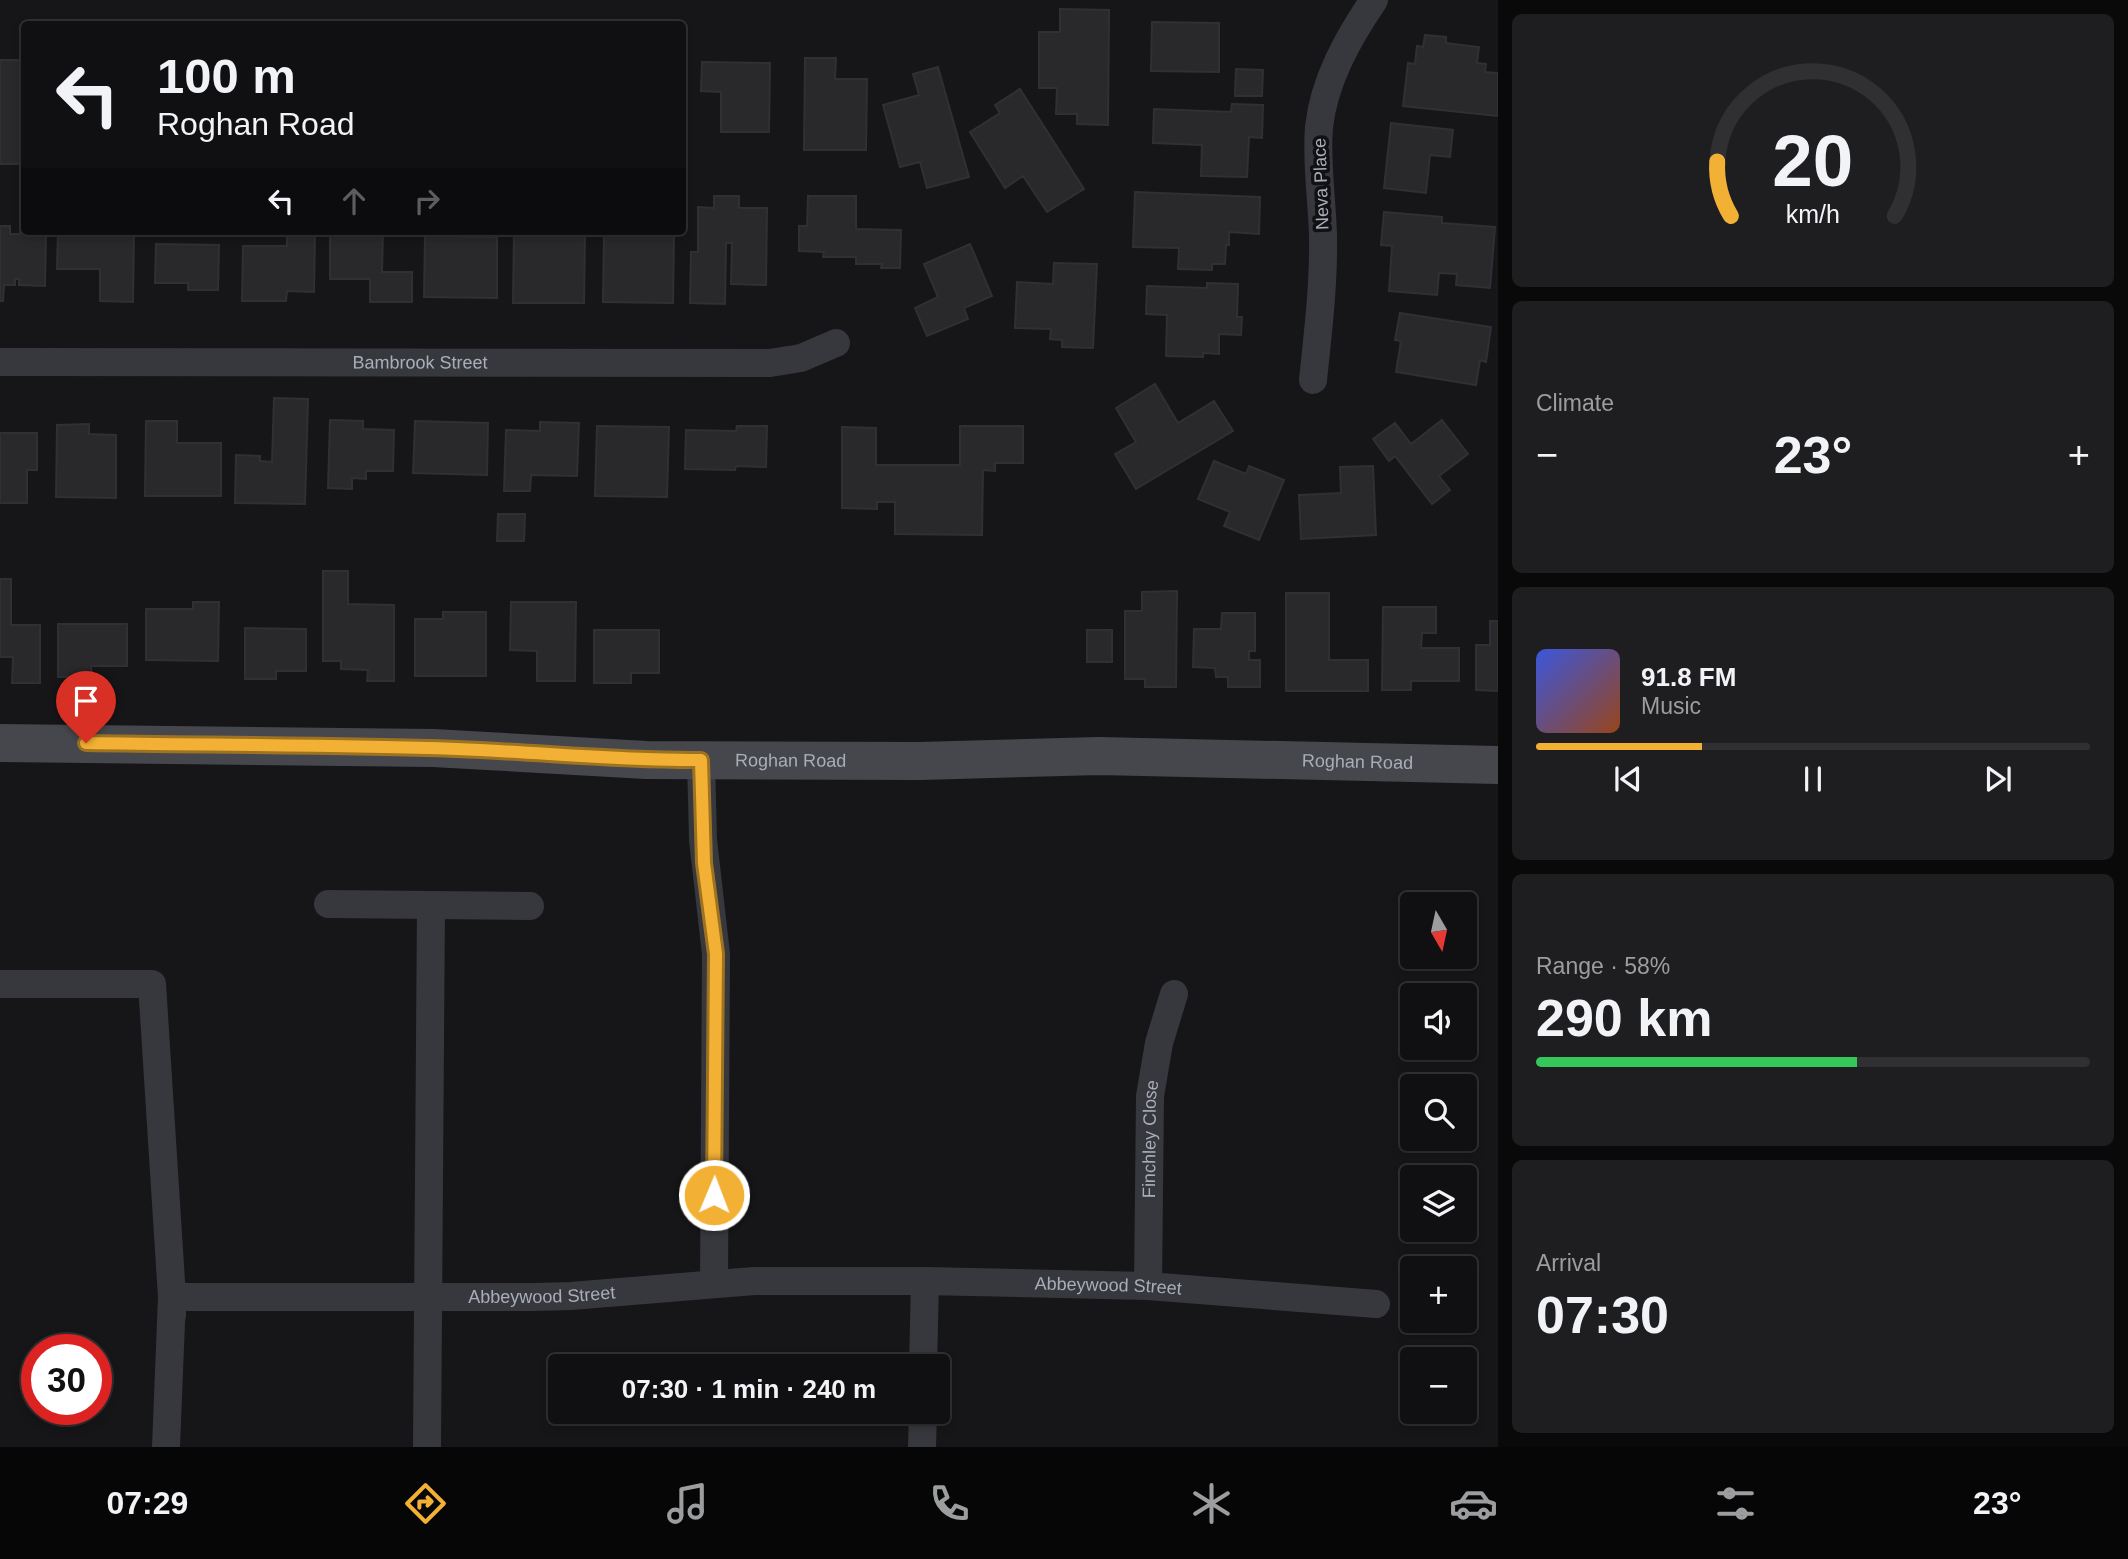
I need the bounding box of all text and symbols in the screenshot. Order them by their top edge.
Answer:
icon: left [42,49,133,140]
text: 100 m [157,49,296,103]
text: Roghan Road [157,106,354,142]
text: 20 [1773,121,1853,202]
street label: Neva Place [1309,138,1333,230]
icon: left [262,182,300,220]
icon: ahead [335,182,373,220]
icon: right [408,182,446,220]
text: km/h [1786,200,1840,228]
street label: Bambrook Street [352,352,488,373]
text: Climate [1536,390,1614,416]
text: 23° [1774,426,1852,484]
text: − [1536,434,1558,476]
text: + [2068,434,2090,476]
text: 91.8 FM [1641,662,1736,692]
pin [56,671,116,743]
icon: arrive [67,682,105,720]
text: Music [1641,693,1701,719]
street label: Roghan Road [735,750,846,771]
street label: Roghan Road [1302,751,1413,773]
icon: previous [1609,760,1647,798]
icon: pause [1794,760,1832,798]
icon: next [1979,760,2017,798]
north arrow [1400,892,1477,970]
map controls [1400,892,1477,1424]
text: Range · 58% [1536,953,1670,979]
button: sound [1400,983,1477,1060]
text: 290 km [1536,989,1712,1047]
button: search [1400,1074,1477,1151]
street label: Finchley Close [1139,1079,1163,1198]
position arrow [677,1158,751,1232]
button: layers [1400,1165,1477,1242]
text: Arrival [1536,1250,1601,1276]
button: + [1400,1256,1477,1333]
street label: Abbeywood Street [1034,1273,1182,1299]
street label: Abbeywood Street [468,1282,616,1307]
text: 07:30 [1536,1286,1669,1344]
speed limit sign: 30 [21,1334,112,1425]
button: − [1400,1347,1477,1424]
text: 07:30 · 1 min · 240 m [622,1374,876,1404]
icon: directions [401,1479,450,1528]
icon: music [663,1479,712,1528]
icon: phone [925,1479,974,1528]
icon: climate [1187,1479,1236,1528]
icon: car [1449,1479,1498,1528]
icon: filters [1711,1479,1760,1528]
text: 07:29 [106,1485,188,1521]
text: 23° [1973,1485,2022,1521]

